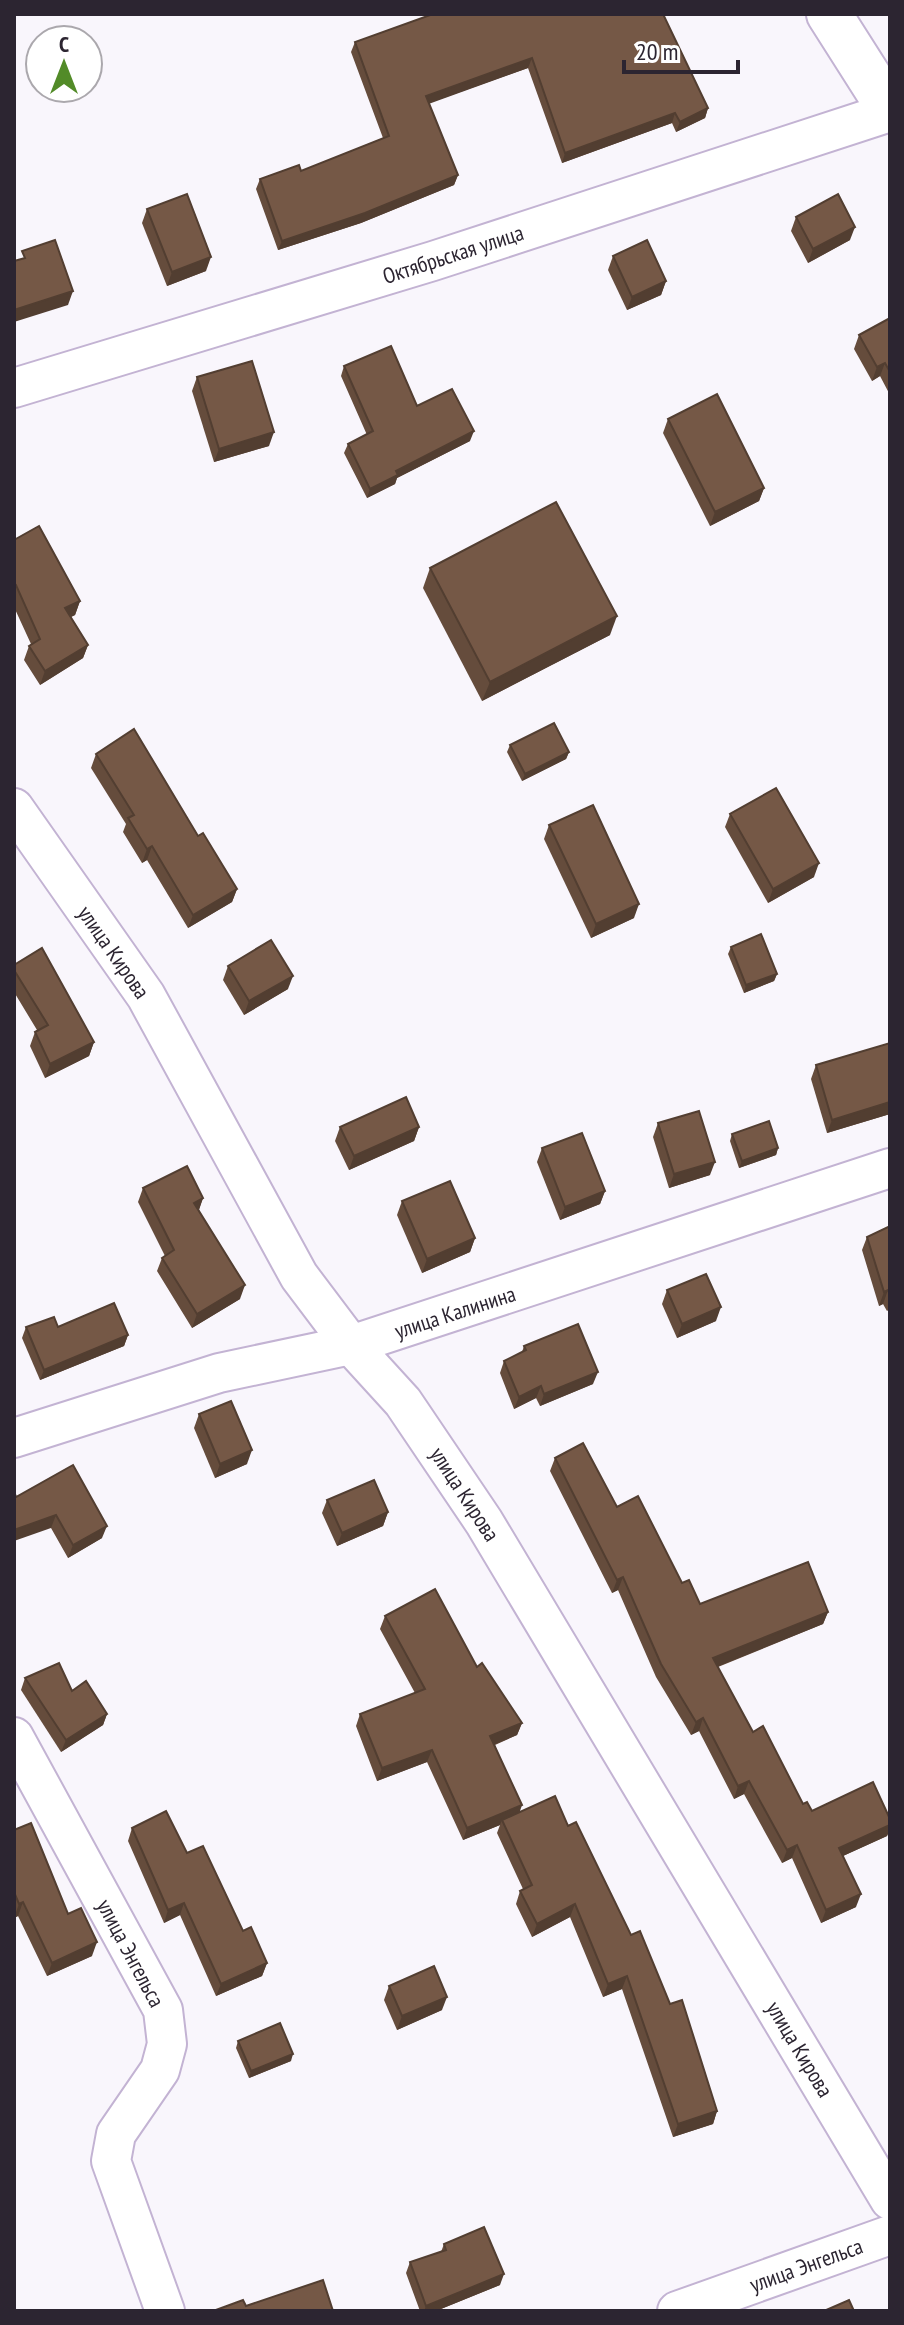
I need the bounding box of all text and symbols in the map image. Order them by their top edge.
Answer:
north arrow [24,24,104,104]
scale bar [624,24,738,74]
text: С [59,30,69,58]
text: 20 m [636,36,678,67]
street label: Октябрьская улица [379,218,527,290]
street label: улица Кирова [72,900,156,1004]
street label: улица Калинина [391,1279,519,1345]
street label: улица Кирова [424,1441,506,1547]
street label: улица Энгельса [91,1894,171,2012]
street label: улица Кирова [760,1996,840,2102]
street label: улица Энгельса [746,2232,866,2298]

